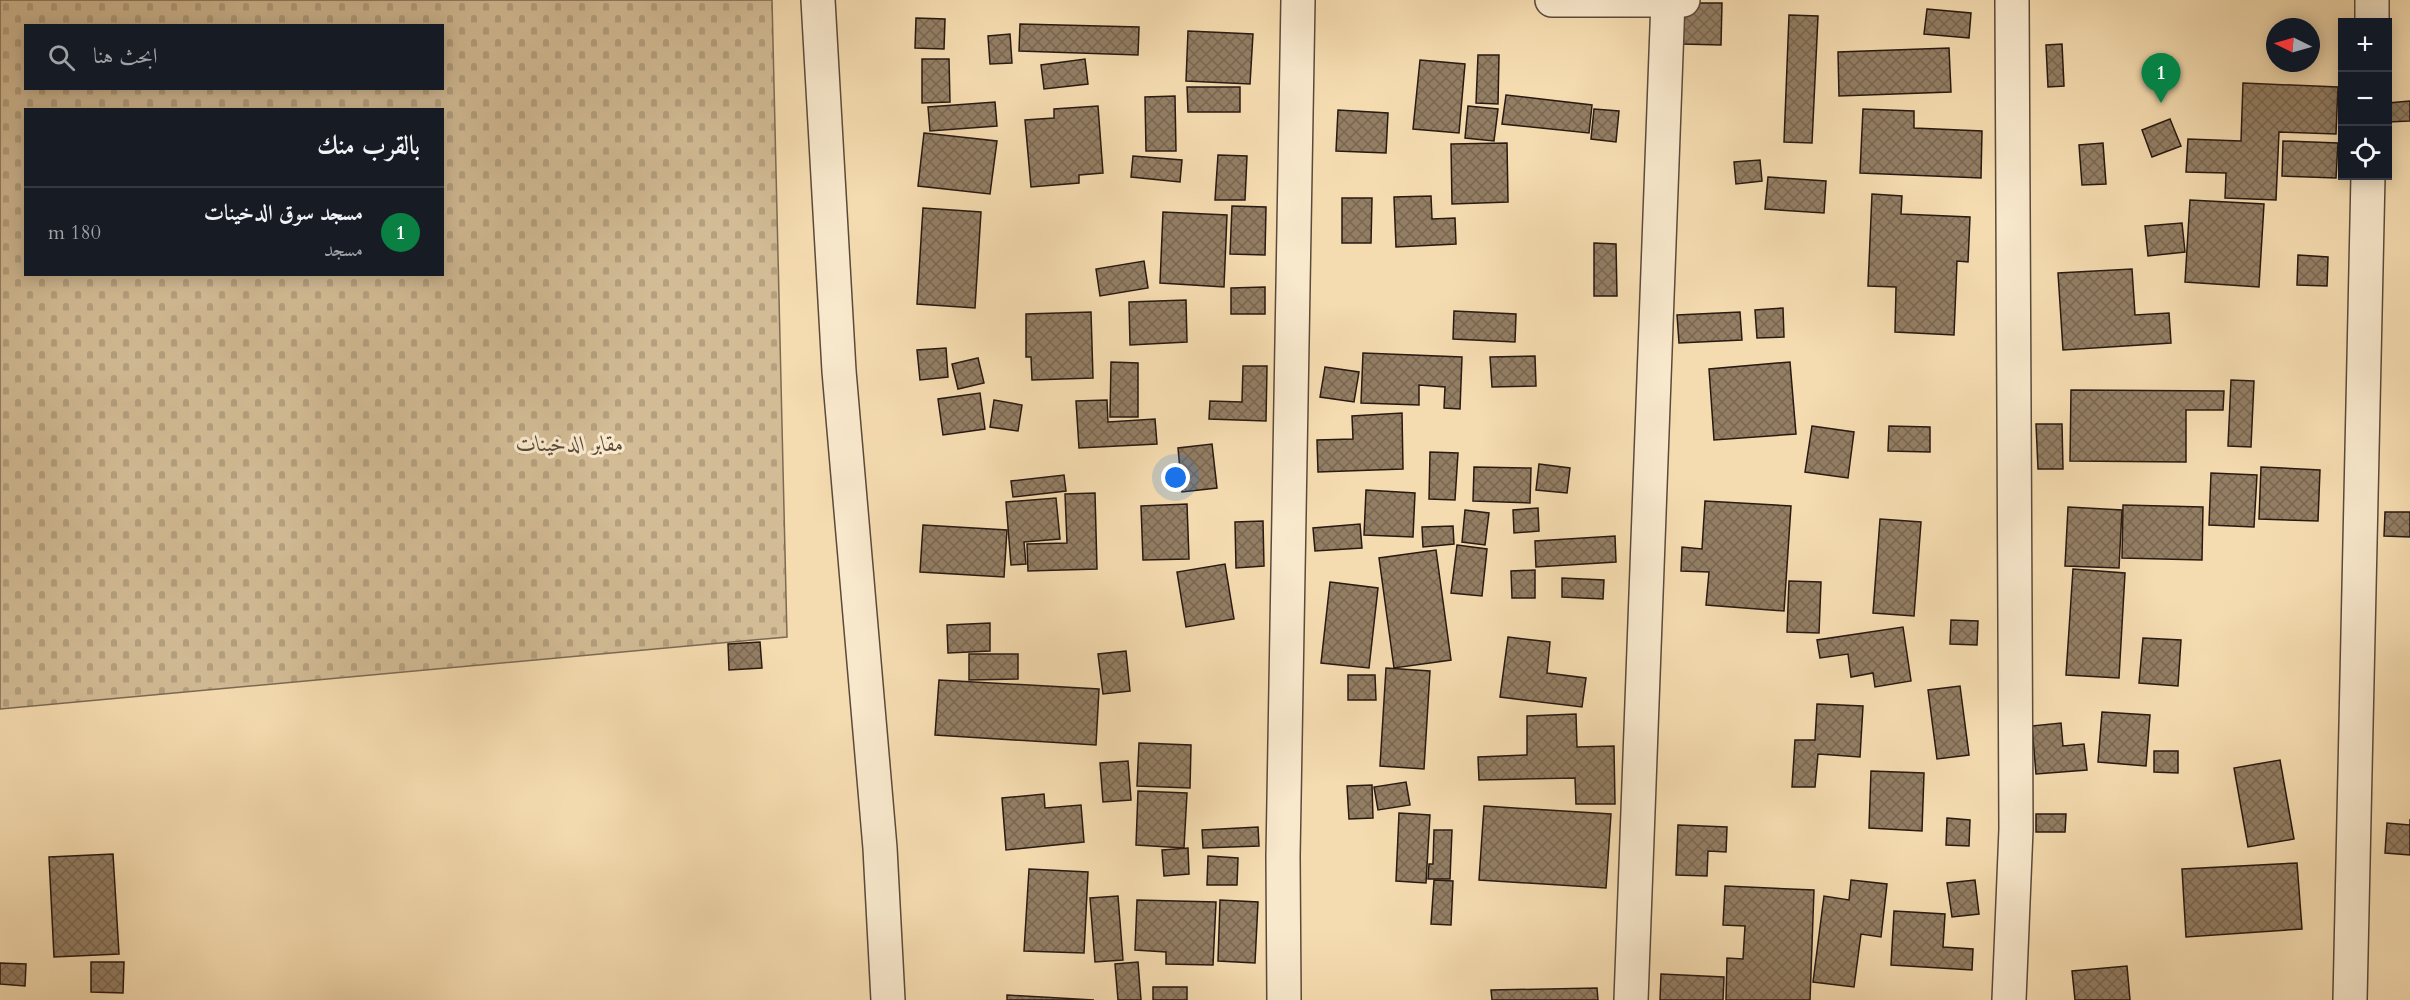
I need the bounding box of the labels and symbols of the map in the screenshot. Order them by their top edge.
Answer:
north arrow [2266,18,2320,72]
pin: 1 [2142,54,2180,103]
park label: مقابر الدخينات [516,429,624,459]
your location [1161,463,1190,492]

